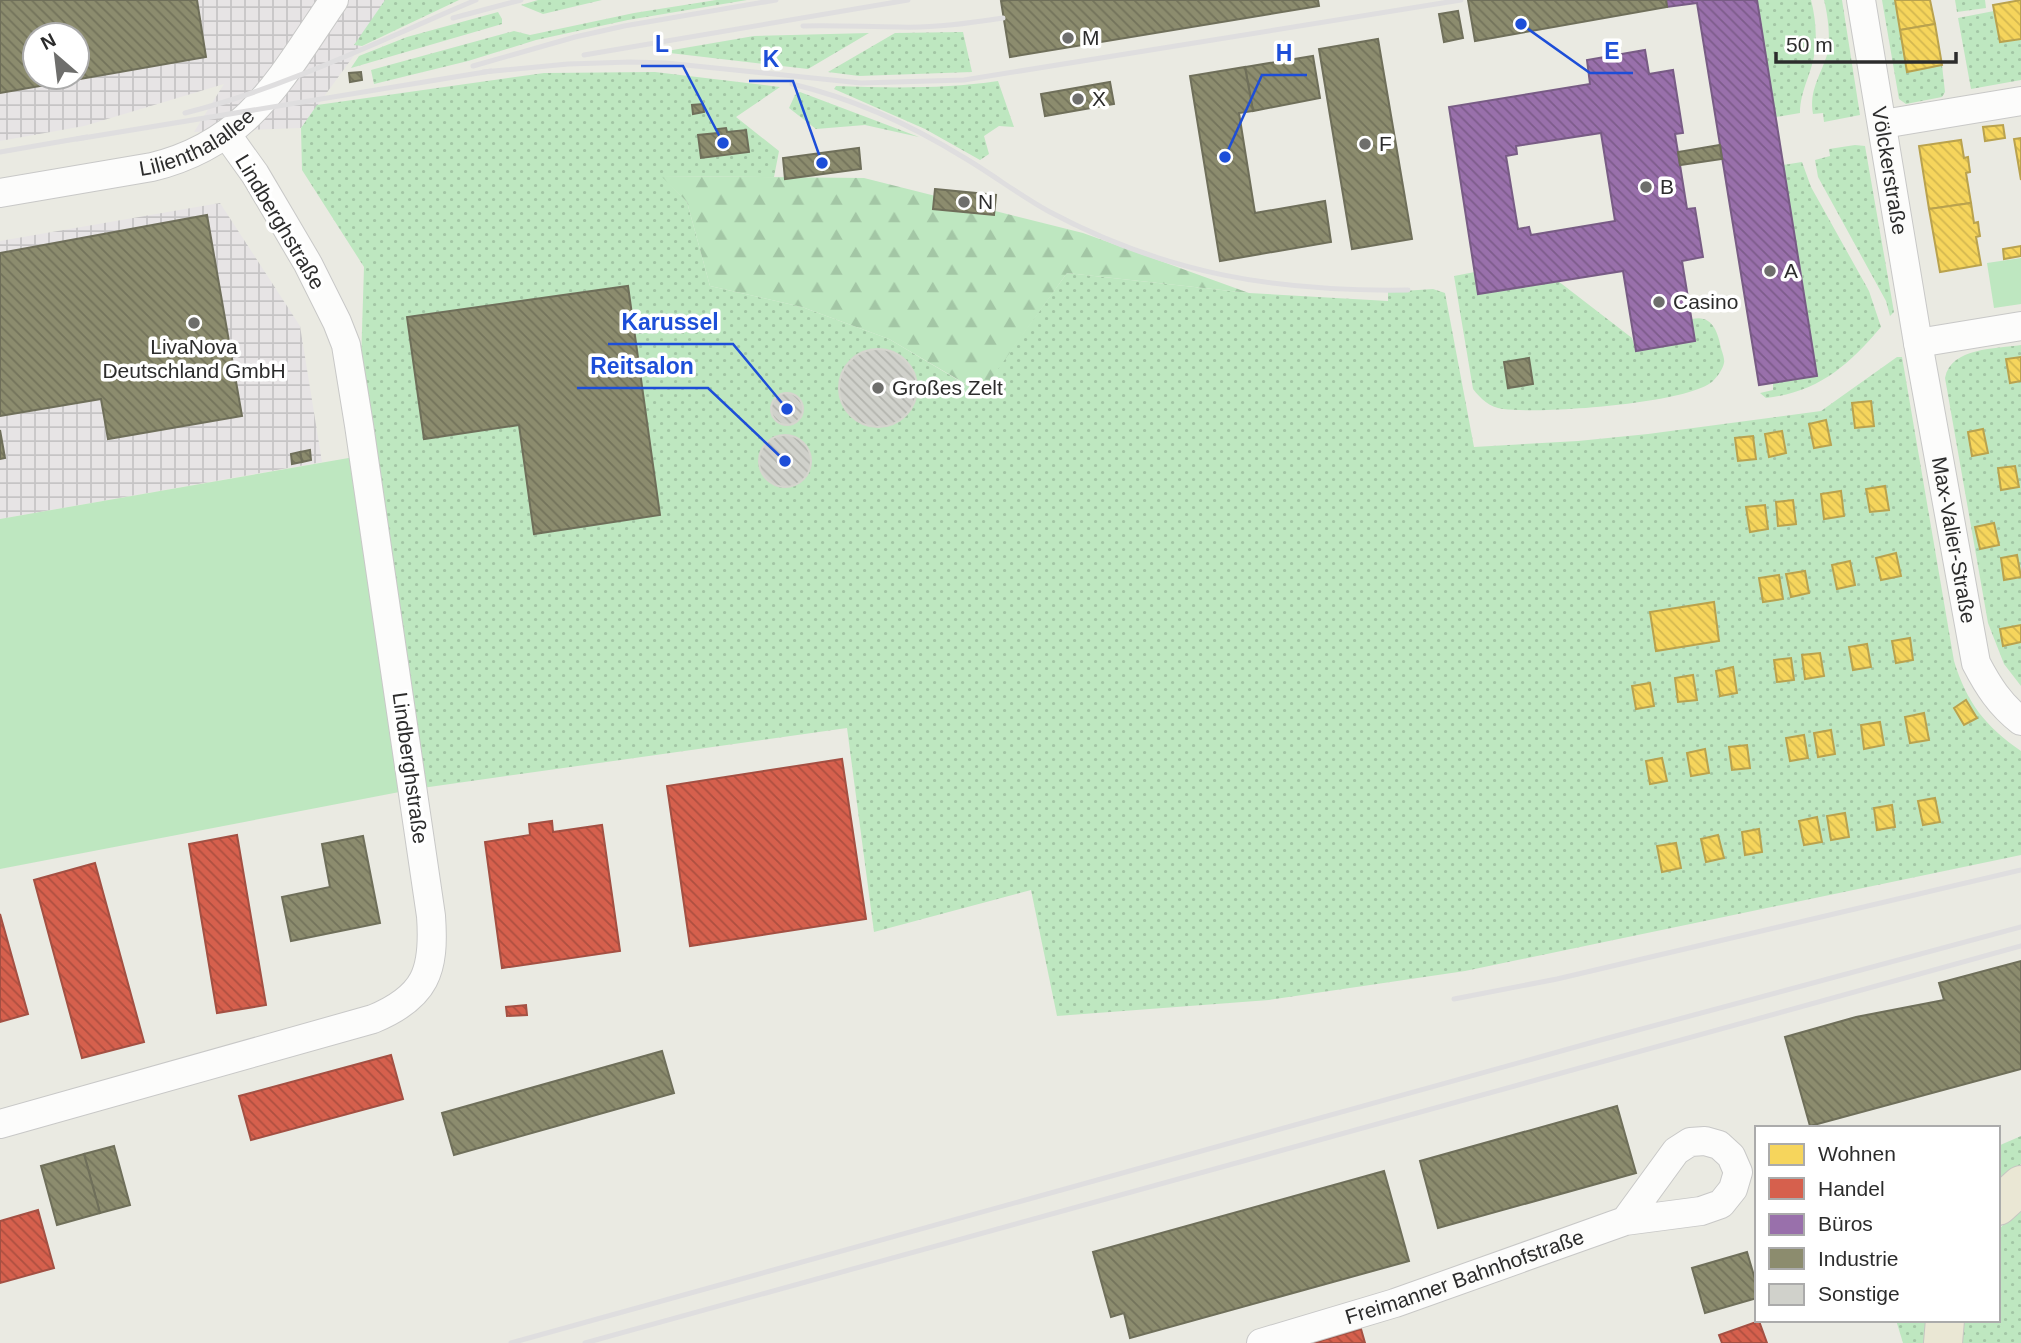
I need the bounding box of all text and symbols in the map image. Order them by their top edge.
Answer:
north arrow [21,21,91,91]
scale bar [1776,21,1956,65]
callout: L [641,22,683,66]
place label: M [1082,26,1100,49]
text: N [37,29,59,54]
callout: E [1590,29,1633,73]
marker: M [1060,30,1076,46]
text: L [655,31,669,57]
callout: H [1262,31,1307,75]
text: 50 m [1786,33,1833,56]
callout: K [749,37,793,81]
text: E [1604,38,1620,64]
text: H [1276,40,1292,66]
text: K [763,46,780,72]
place label: X [1092,87,1106,110]
marker: X [1070,91,1086,107]
street label: Lilienthalallee [137,104,259,180]
street label: Völckerstraße [1868,105,1912,236]
place label: F [1379,132,1392,155]
marker: F [1357,136,1373,152]
street label: Lindberghstraße [231,150,330,293]
place label: B [1660,175,1674,198]
marker: B [1638,179,1654,195]
place label: N [978,190,993,213]
marker: N [956,194,972,210]
place label: A [1784,259,1798,282]
marker: A [1762,263,1778,279]
place label: Casino [1673,290,1738,313]
marker: Casino [1651,294,1667,310]
callout: Karussel [608,300,733,344]
text: Karussel [621,309,719,335]
marker: LivaNova Deutschland GmbH [186,315,202,331]
place label: LivaNova Deutschland GmbH [102,335,286,382]
callout: Reitsalon [577,344,708,388]
text: Reitsalon [590,353,694,379]
place label: Großes Zelt [892,376,1003,399]
marker: Großes Zelt [870,380,886,396]
street label: Max-Valier-Straße [1928,455,1981,625]
street label: Lindberghstraße [388,691,433,845]
legend [1755,1126,2000,1322]
text: Wohnen [1818,1142,1896,1165]
text: Handel [1818,1177,1885,1200]
text: Büros [1818,1212,1873,1235]
street label: Freimanner Bahnhofstraße [1342,1225,1587,1328]
text: Industrie [1818,1247,1899,1270]
text: Sonstige [1818,1282,1900,1305]

